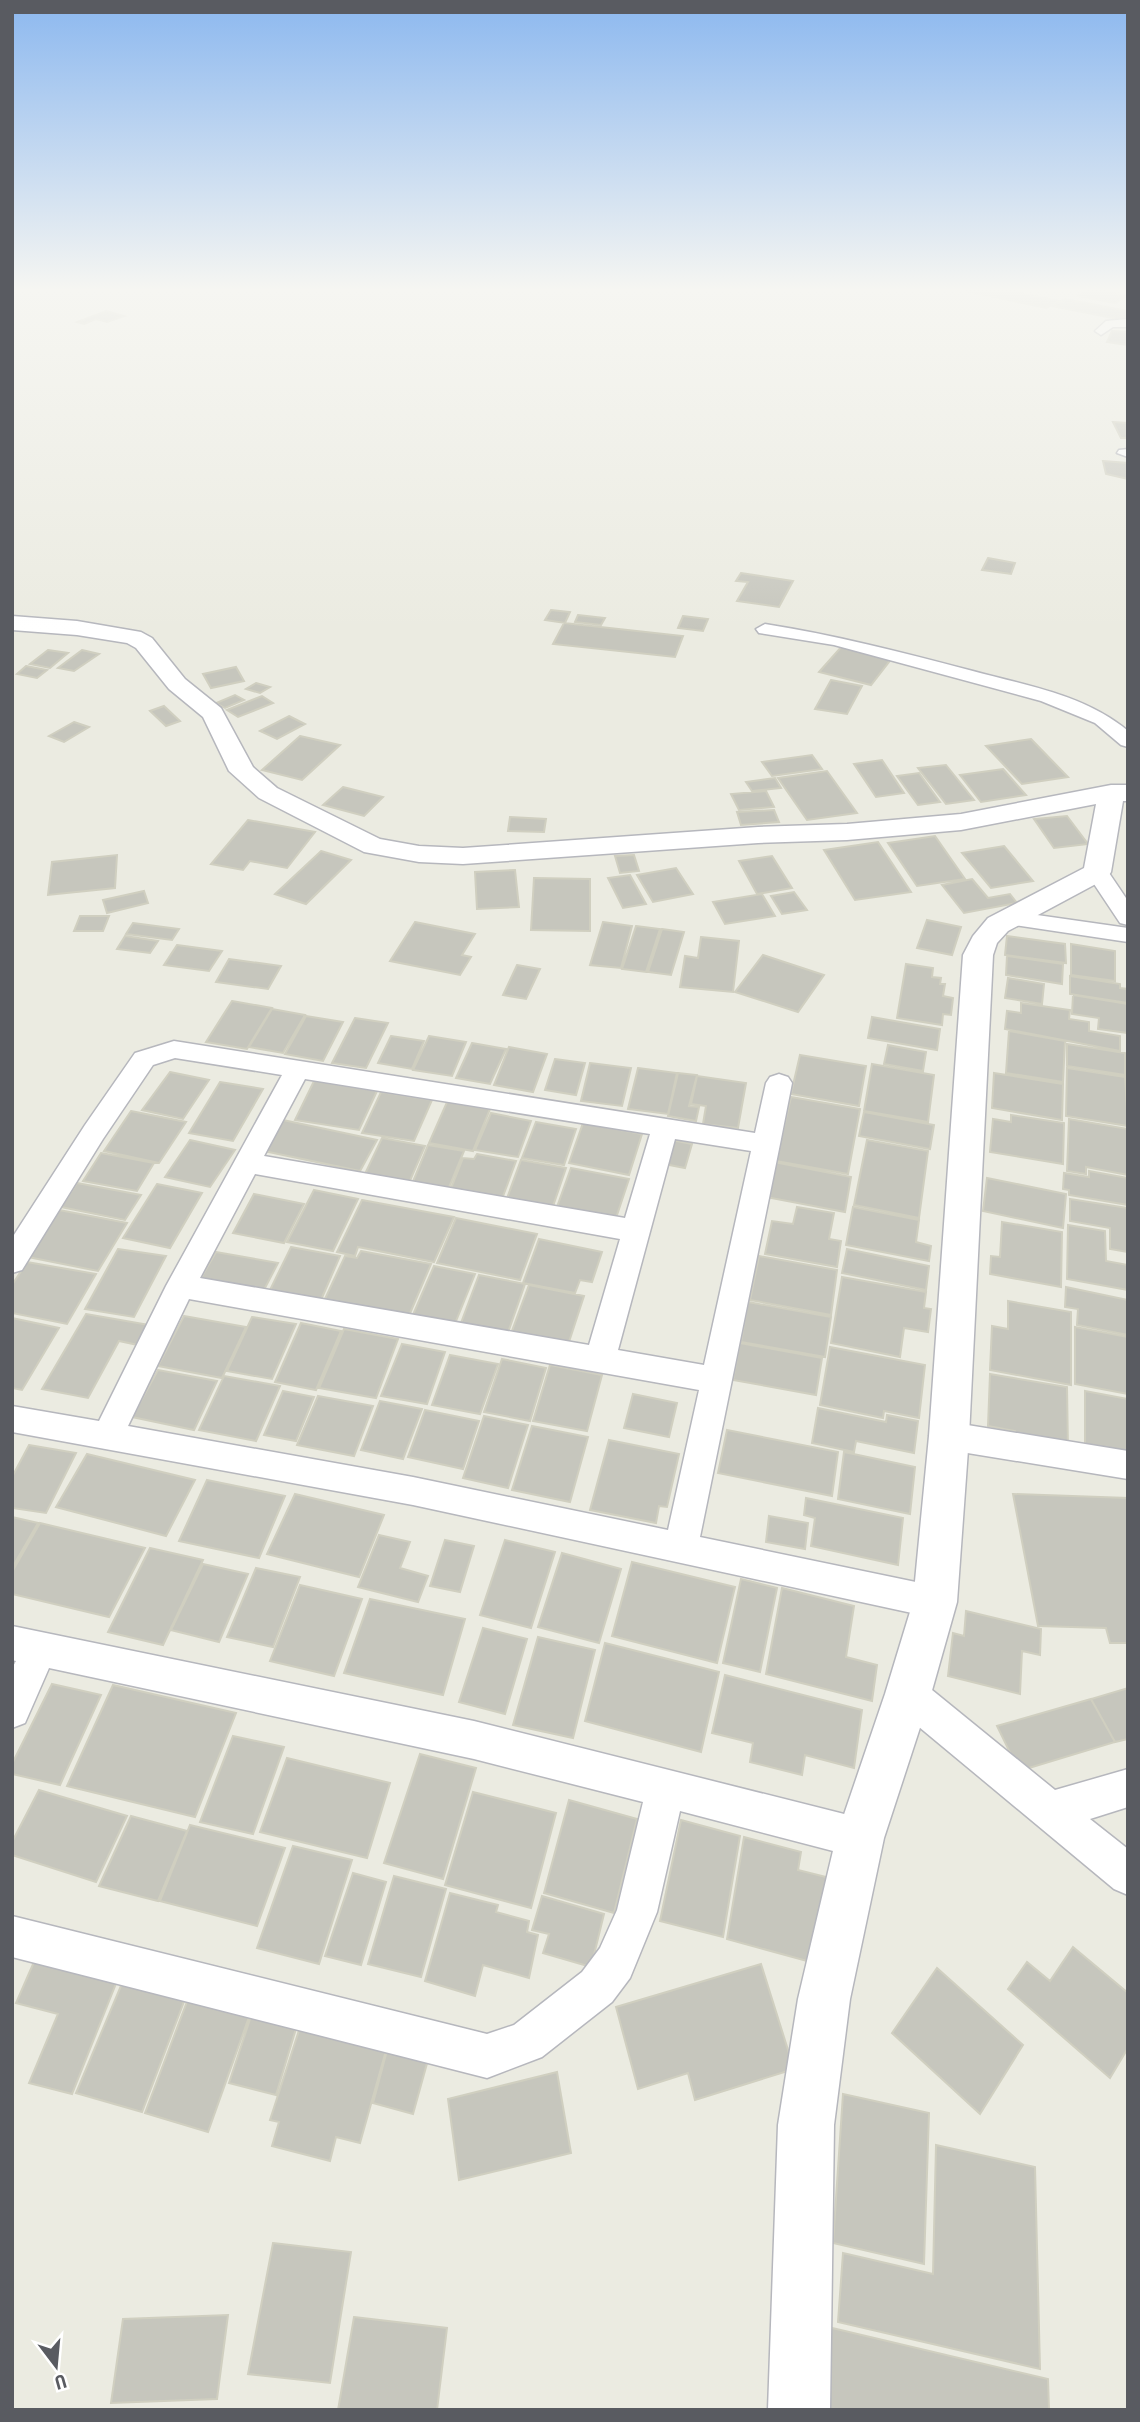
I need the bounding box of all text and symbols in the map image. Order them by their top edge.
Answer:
north arrow [21,2331,91,2401]
text: U [52,2369,69,2394]

